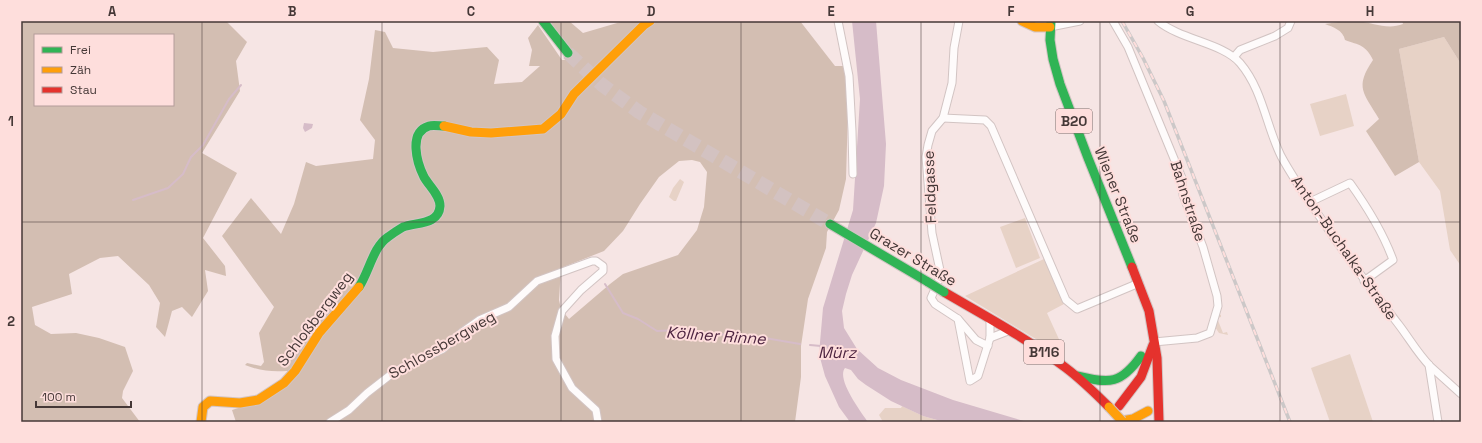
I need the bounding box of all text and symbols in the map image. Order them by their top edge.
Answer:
text: A [108,3,117,20]
text: B [288,3,297,20]
text: C [467,3,475,20]
text: D [647,3,656,20]
text: E [827,3,835,20]
text: F [1008,3,1015,20]
text: G [1186,3,1194,20]
text: H [1366,3,1374,20]
legend [34,34,174,106]
text: Frei [70,42,91,58]
text: Zäh [70,62,91,78]
text: Stau [70,82,97,98]
road number: B20 [1056,109,1092,133]
text: 1 [8,113,14,130]
street label: Wiener Straße [1091,144,1146,246]
street label: Feldgasse [919,150,940,224]
street label: Bahnstraße [1166,158,1211,244]
street label: Anton-Buchalka-Straße [1287,172,1401,324]
street label: Grazer Straße [866,223,960,290]
street label: Schloßbergweg [273,268,356,370]
street label: Schlossbergweg [385,306,498,383]
text: 2 [7,313,15,330]
water label: Köllner Rinne [666,322,767,349]
road number: B116 [1024,340,1064,364]
water label: Mürz [818,342,858,363]
scale bar [36,383,131,409]
text: 100 m [42,389,76,405]

